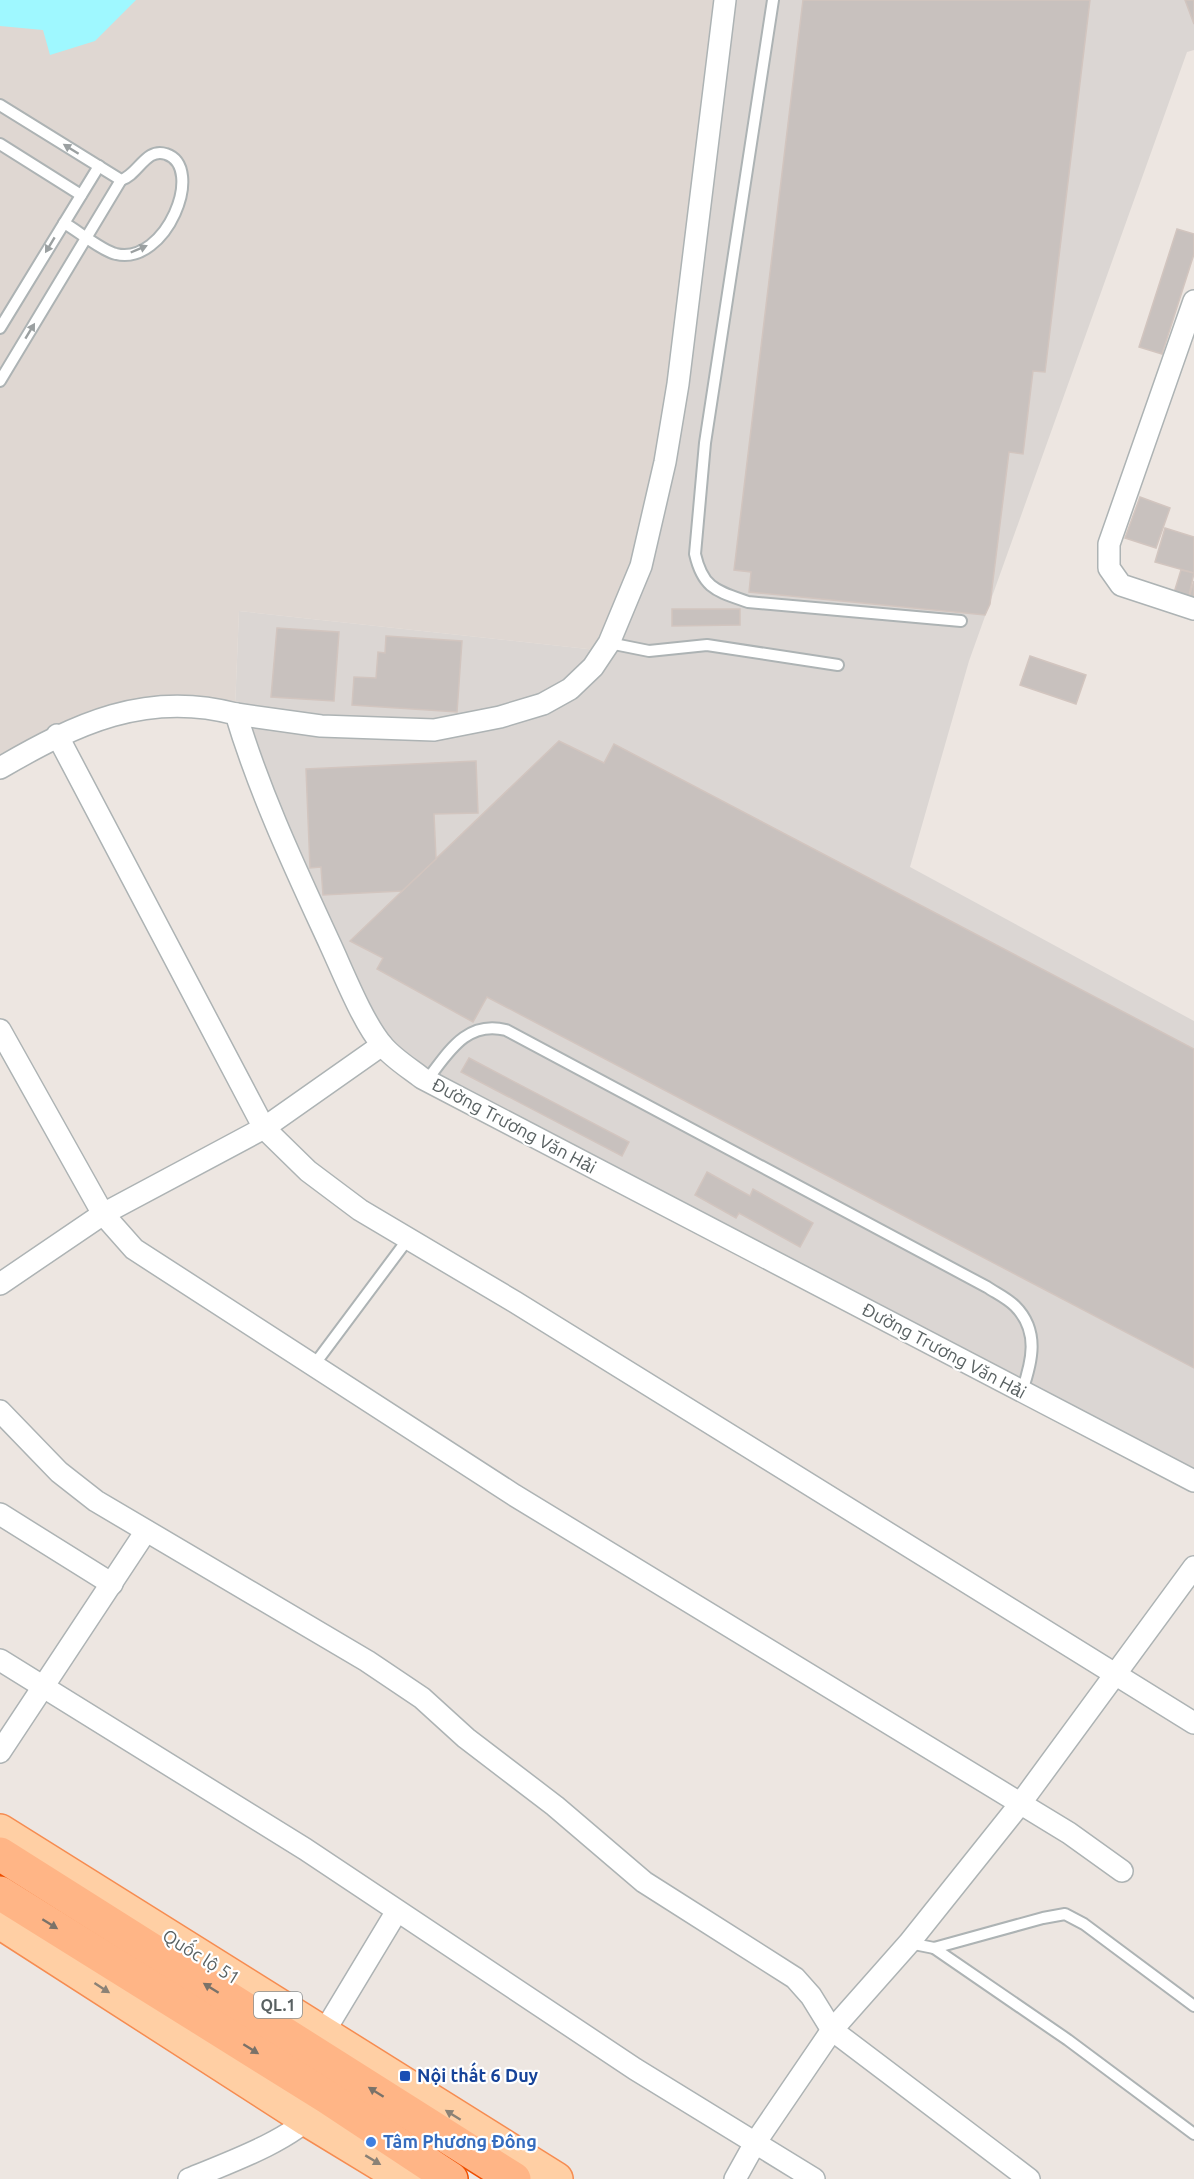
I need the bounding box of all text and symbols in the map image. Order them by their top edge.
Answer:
one-way arrow [63,143,79,154]
one-way arrow [45,237,56,253]
one-way arrow [131,244,149,254]
one-way arrow [25,323,36,339]
street label: Đường Trương Văn Hải [429,1073,600,1177]
street label: Đường Trương Văn Hải [859,1298,1030,1402]
one-way arrow [42,1918,58,1929]
street label: Quốc lộ 51 [159,1923,245,1989]
one-way arrow [94,1982,111,1993]
one-way arrow [203,1983,219,1994]
road number: QL.1 [254,1992,302,2018]
one-way arrow [242,2044,259,2055]
place label: Nội thất 6 Duy [417,2062,538,2085]
marker: Nội thất 6 Duy [398,2069,412,2083]
one-way arrow [368,2087,384,2098]
one-way arrow [444,2109,461,2120]
place label: Tâm Phương Đông [383,2131,537,2151]
marker: Tâm Phương Đông [364,2135,378,2149]
one-way arrow [365,2154,381,2165]

